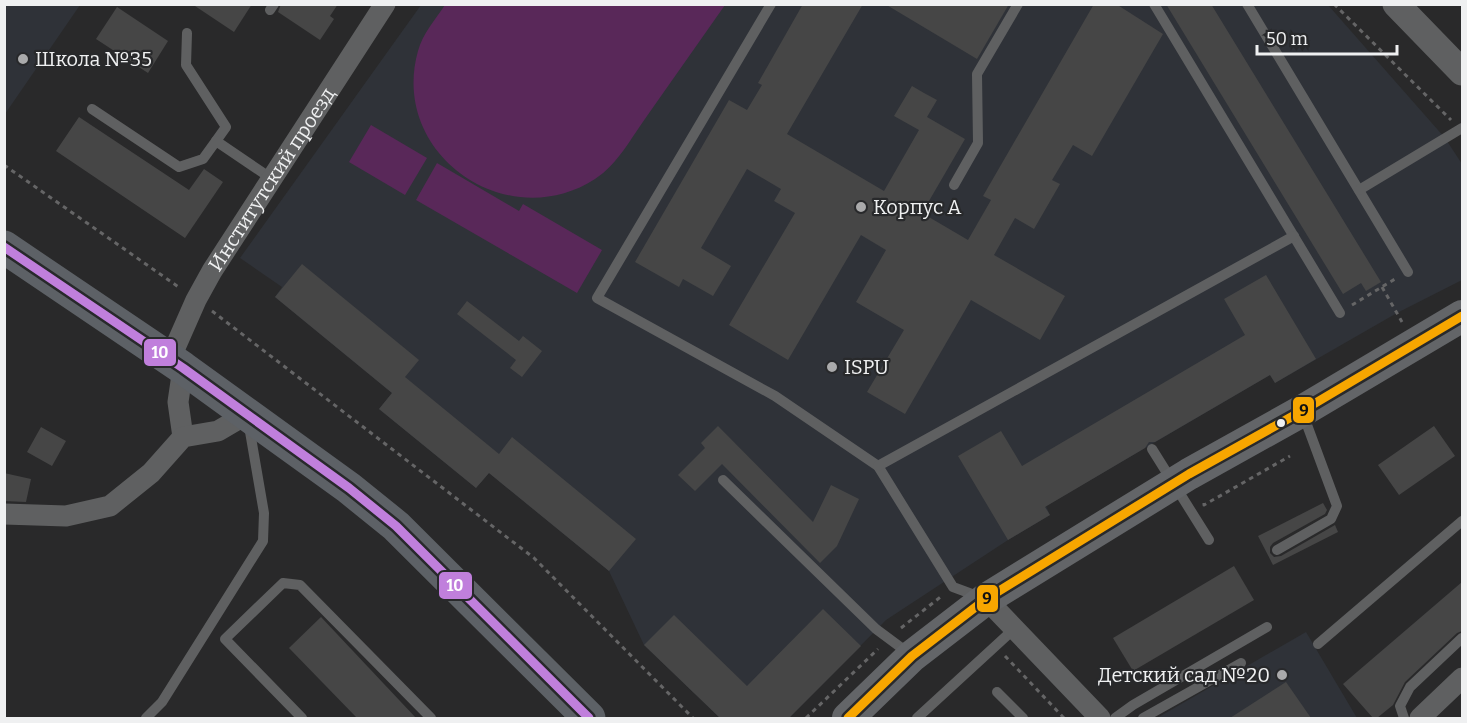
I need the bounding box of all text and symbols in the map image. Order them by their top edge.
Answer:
scale bar [1257,18,1396,56]
text: 50 m [1266,28,1308,50]
place label: Школа №35 [35,47,152,71]
marker: Школа №35 [16,52,30,66]
street label: Институтский проезд [203,83,340,276]
place label: Корпус А [873,195,962,219]
marker: Корпус А [854,200,868,214]
line badge: 10 [143,338,177,367]
text: 10 [151,343,169,362]
place label: ISPU [844,355,889,379]
marker: ISPU [825,360,839,374]
line badge: 9 [1292,396,1315,424]
text: 9 [1299,401,1309,420]
unlabelled marker [1275,417,1287,429]
line badge: 10 [438,571,473,600]
text: 10 [446,576,464,595]
line badge: 9 [976,584,999,613]
text: 9 [982,589,992,608]
place label: Детский сад №20 [1098,663,1270,687]
marker: Детский сад №20 [1275,668,1289,682]

